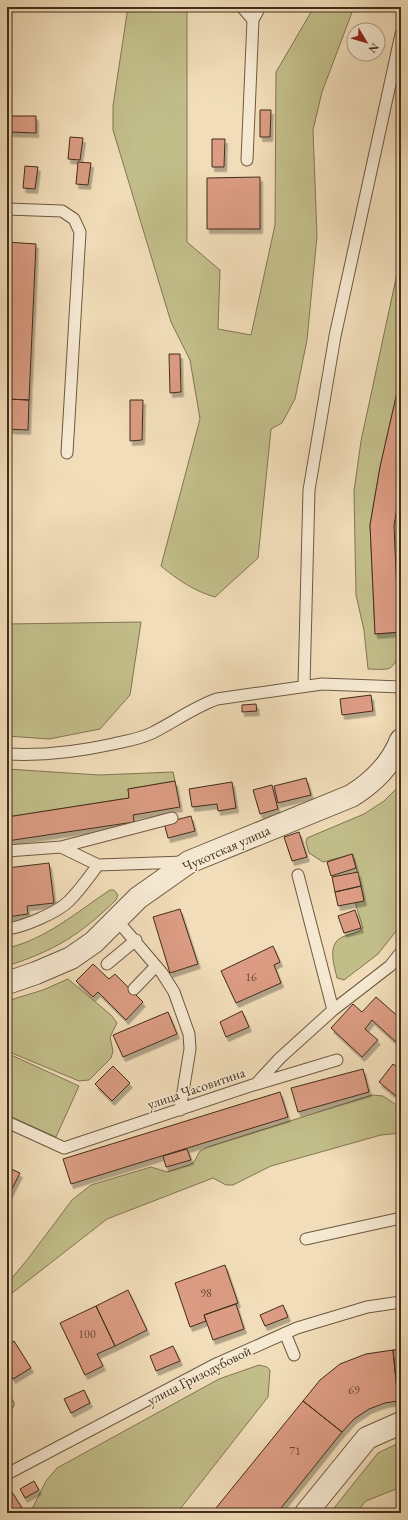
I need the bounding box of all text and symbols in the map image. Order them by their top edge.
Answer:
north arrow [346,22,386,62]
text: N [366,40,382,56]
street label: Чукотская улица [179,820,273,875]
house number: 16 [245,969,257,985]
street label: улица Часовитина [145,1063,248,1113]
house number: 98 [200,1285,212,1301]
house number: 100 [78,1326,96,1342]
street label: улица Гризодубовой [144,1341,255,1409]
house number: 69 [348,1382,360,1398]
house number: 71 [289,1443,301,1459]

